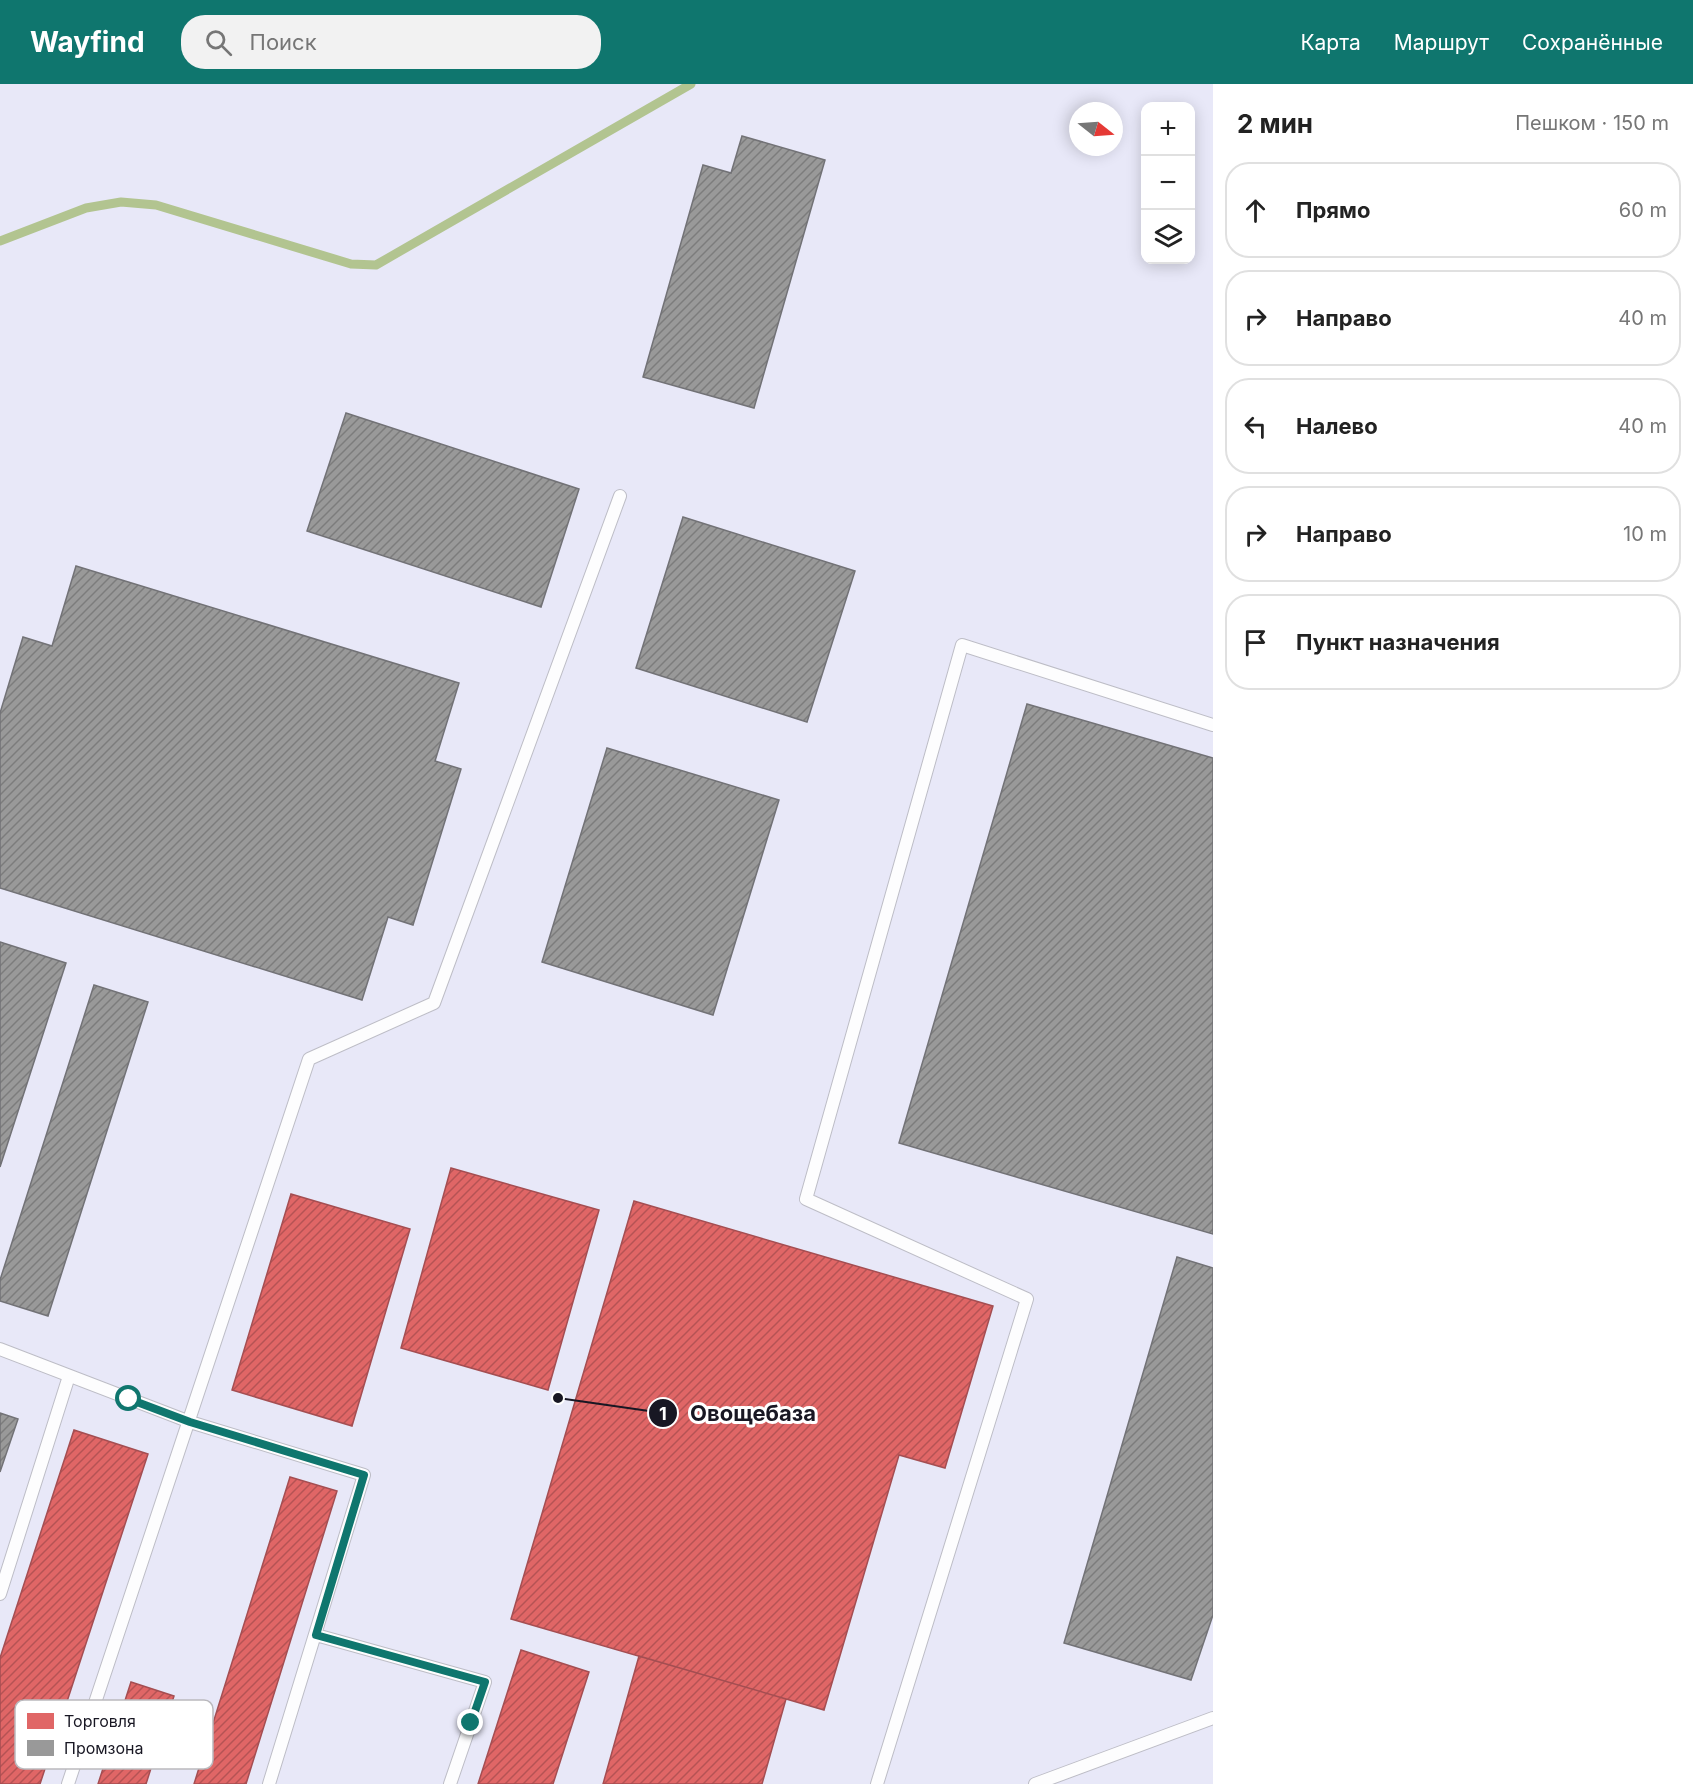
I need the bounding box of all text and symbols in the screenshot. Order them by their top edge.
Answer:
search box [181,15,601,69]
text: Wayfind [30,25,145,59]
icon: search [202,26,235,59]
text: Поиск [250,29,317,55]
text: Карта [1300,30,1361,55]
text: Маршрут [1394,30,1489,55]
text: Сохранённые [1522,30,1663,55]
north arrow [1069,102,1123,156]
map controls [1141,102,1195,264]
button: + [1141,102,1195,156]
text: 2 мин [1237,108,1313,139]
text: Пешком · 150 m [1515,111,1669,135]
button: − [1141,156,1195,210]
icon: ahead [1239,194,1272,227]
text: Прямо [1296,197,1370,223]
text: 60 m [1619,198,1667,222]
button: layers [1141,210,1195,264]
icon: right [1239,302,1272,335]
text: Направо [1296,305,1392,331]
text: 40 m [1618,306,1667,330]
icon: left [1239,410,1272,443]
text: Налево [1296,413,1378,439]
text: 40 m [1618,414,1667,438]
icon: right [1239,518,1272,551]
text: Направо [1296,521,1392,547]
text: 10 m [1623,522,1667,546]
icon: arrive [1239,626,1272,659]
text: Пункт назначения [1296,629,1500,655]
route start [115,1385,141,1411]
callout: Овощебаза [648,1393,828,1433]
text: Овощебаза [690,1400,816,1426]
text: 1 [659,1403,667,1424]
legend [15,1700,213,1769]
route end [457,1709,483,1735]
text: Торговля [64,1711,136,1731]
text: Промзона [64,1738,144,1758]

